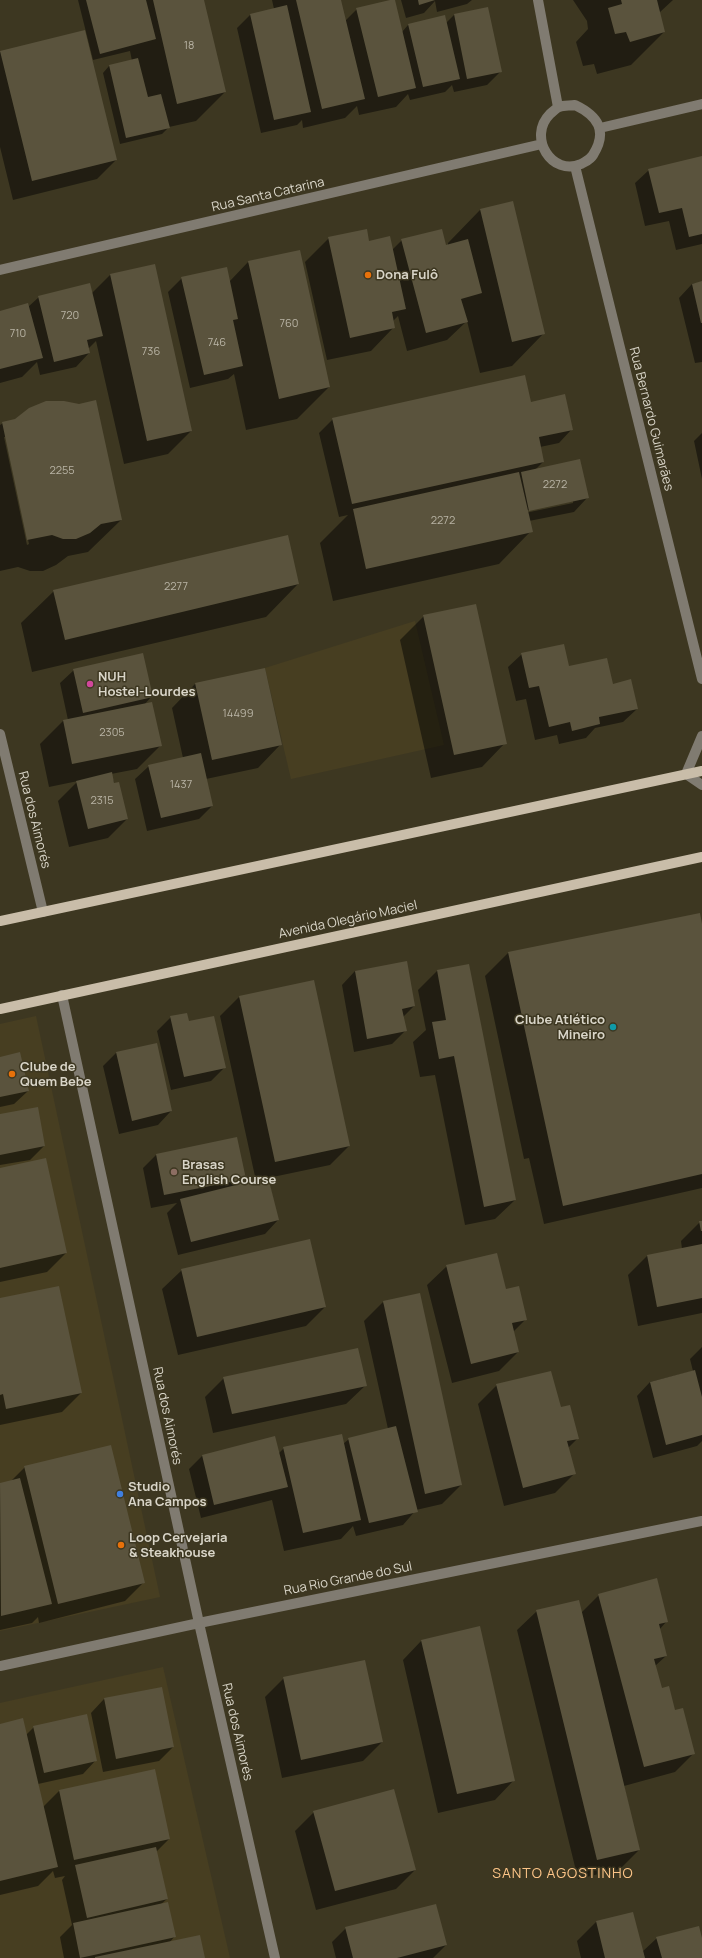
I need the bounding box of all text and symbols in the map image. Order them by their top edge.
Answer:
house number: 18 [184,39,194,53]
street label: Rua Santa Catarina [210,174,326,216]
place label: Dona Fulô [376,267,438,283]
marker: Dona Fulô [363,270,373,280]
house number: 720 [61,309,79,323]
house number: 760 [279,317,299,331]
house number: 710 [10,327,26,341]
house number: 746 [208,336,226,350]
house number: 736 [142,345,160,359]
street label: Rua Bernardo Guimarães [626,345,676,493]
house number: 2255 [49,464,75,478]
house number: 2272 [543,478,567,492]
house number: 2272 [431,514,455,528]
house number: 2277 [164,580,188,594]
place label: NUH Hostel-Lourdes [98,669,196,700]
marker: NUH Hostel-Lourdes [85,679,95,689]
house number: 14499 [223,707,253,721]
house number: 2305 [99,726,125,740]
street label: Rua dos Aimorés [14,770,54,870]
house number: 1437 [170,778,192,792]
house number: 2315 [91,794,113,808]
street label: Avenida Olegário Maciel [277,898,419,942]
place label: Clube Atlético Mineiro [515,1012,605,1043]
marker: Clube Atlético Mineiro [608,1022,618,1032]
place label: Clube de Quem Bebe [20,1059,92,1090]
marker: Clube de Quem Bebe [7,1069,17,1079]
place label: Brasas English Course [182,1157,276,1188]
marker: Brasas English Course [169,1167,179,1177]
street label: Rua dos Aimorés [149,1366,185,1466]
place label: Studio Ana Campos [128,1479,207,1510]
marker: Studio Ana Campos [115,1489,125,1499]
place label: Loop Cervejaria & Steakhouse [129,1530,228,1561]
marker: Loop Cervejaria & Steakhouse [116,1540,126,1550]
street label: Rua Rio Grande do Sul [283,1559,413,1599]
street label: Rua dos Aimorés [218,1682,256,1782]
district label: SANTO AGOSTINHO [492,1866,634,1882]

